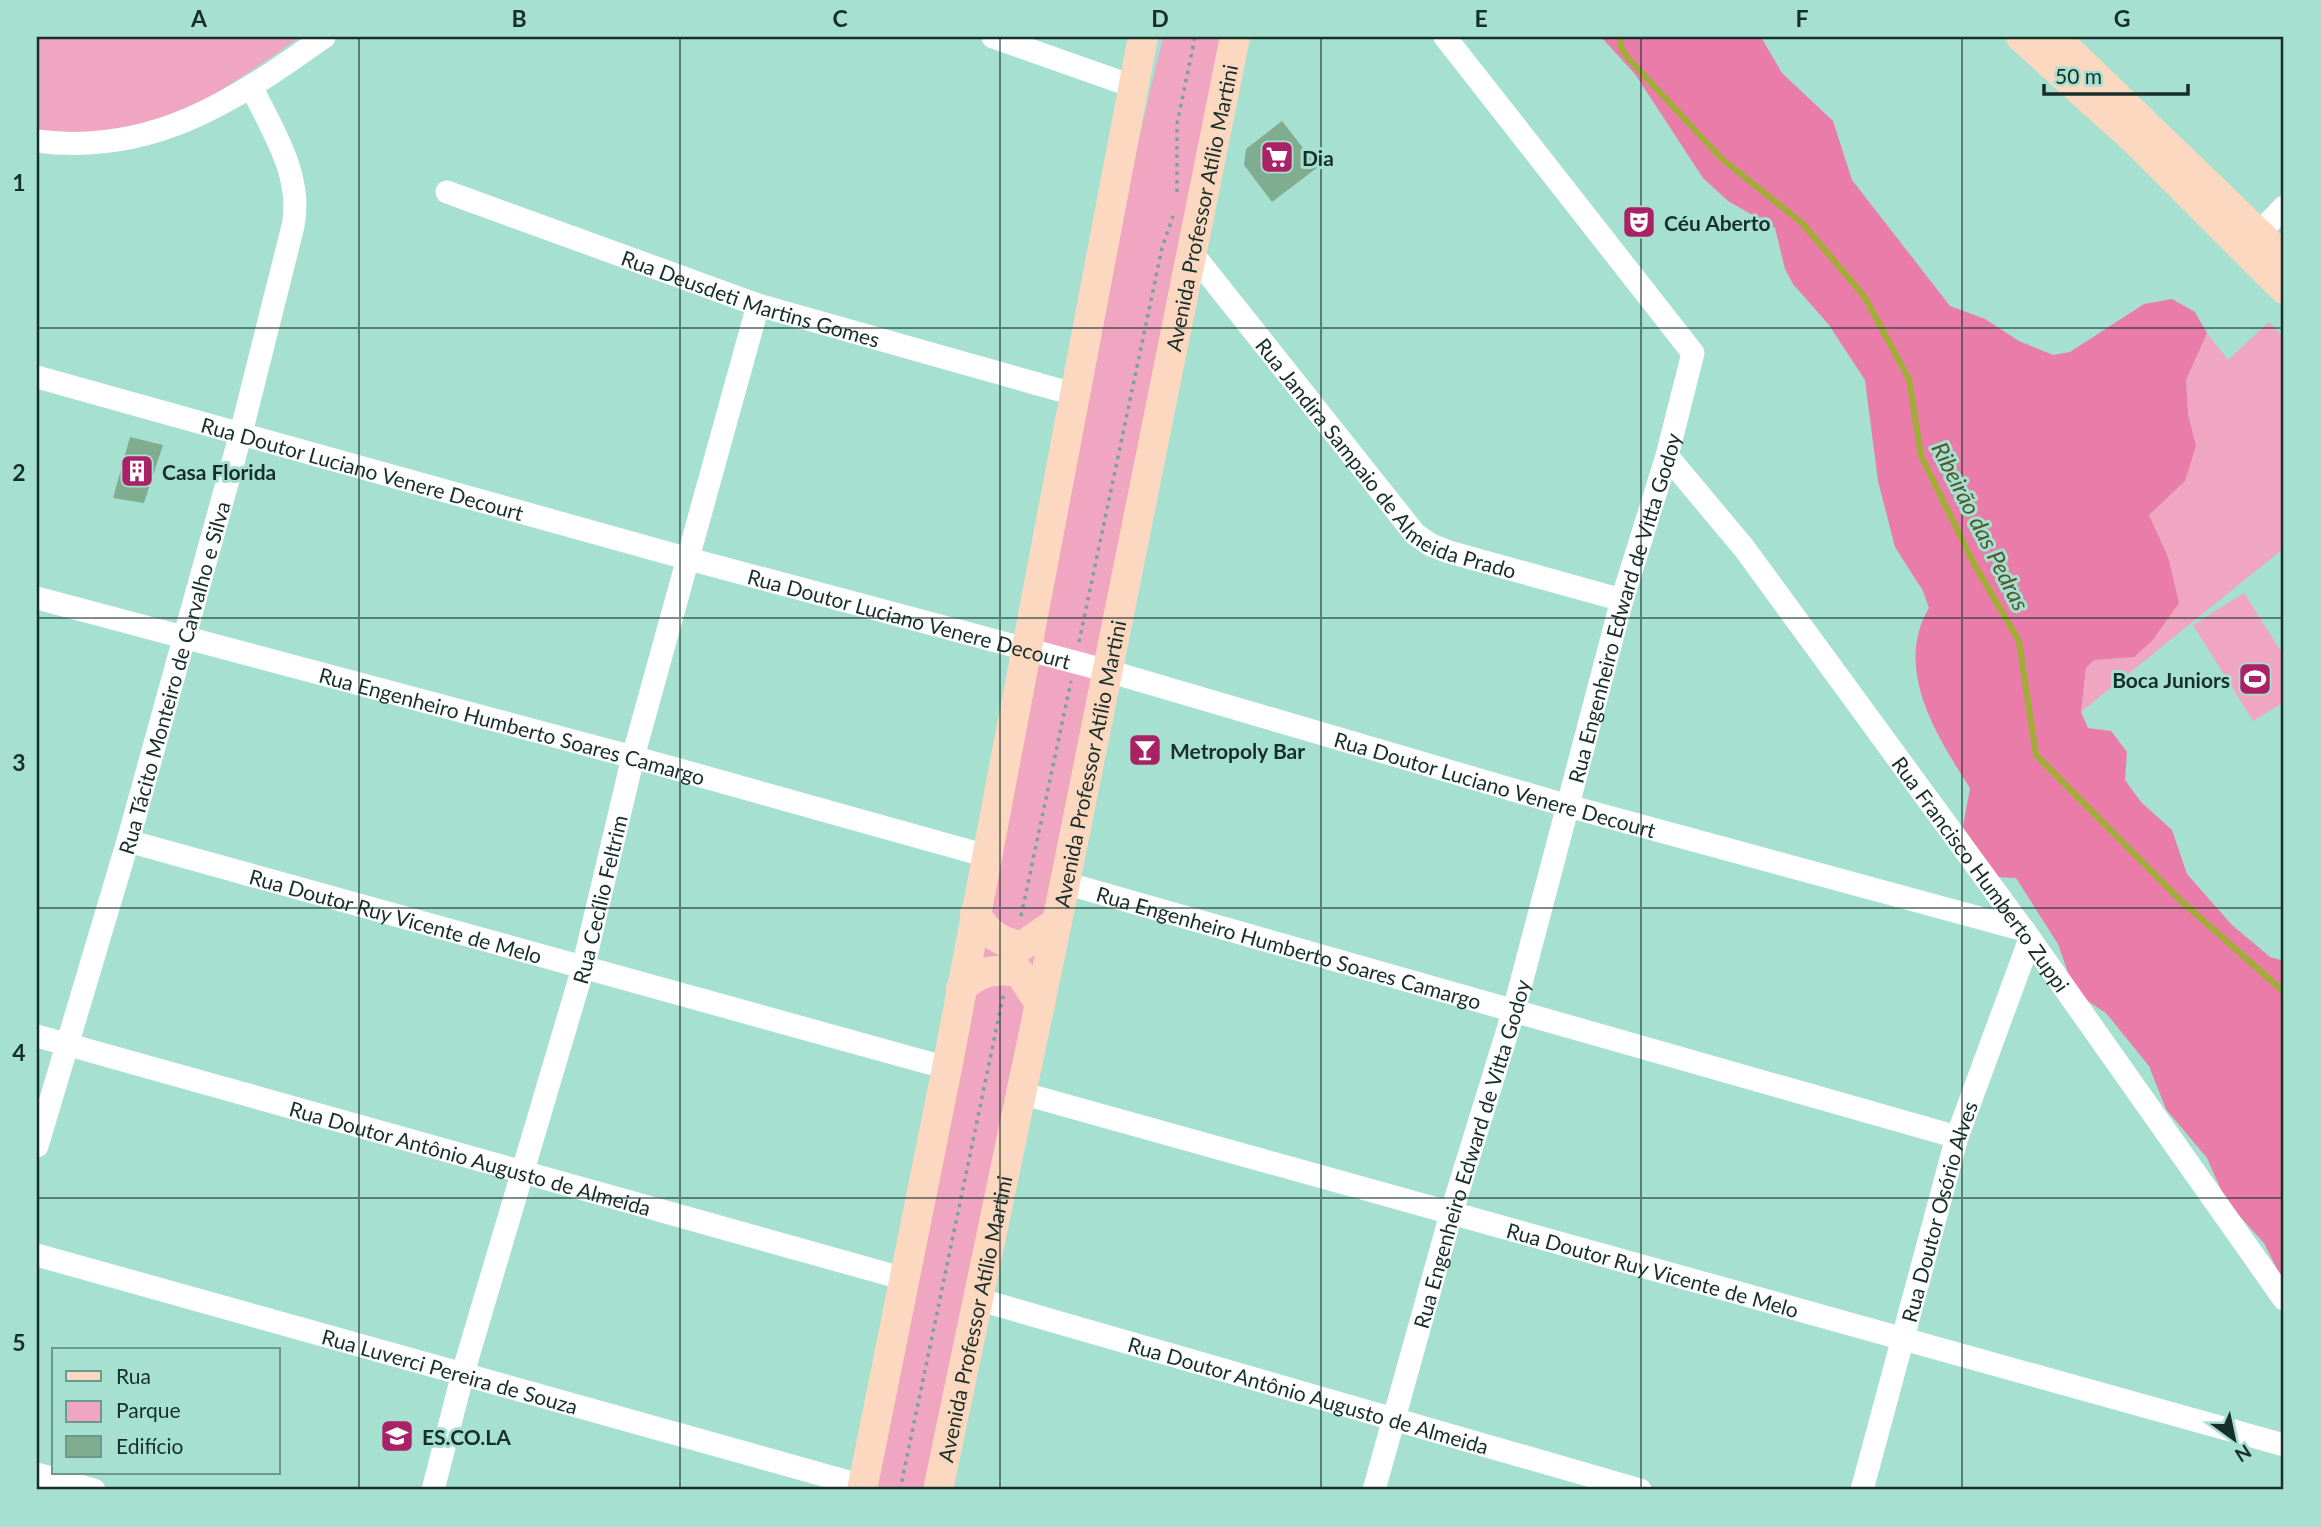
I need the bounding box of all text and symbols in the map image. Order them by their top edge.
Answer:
text: A [190,4,208,32]
text: B [511,4,527,32]
text: C [832,4,848,32]
text: D [1151,4,1169,32]
text: E [1474,4,1488,32]
text: F [1795,4,1809,32]
text: G [2114,4,2130,32]
scale bar [2044,52,2188,96]
street label: Avenida Professor Atílio Martini [1160,62,1242,353]
text: 50 m [2055,63,2102,88]
supermarket icon: Dia [1258,138,1296,176]
place label: Dia [1302,145,1334,170]
text: 1 [12,168,26,196]
theatre icon: Céu Aberto [1620,203,1658,241]
place label: Céu Aberto [1664,210,1770,235]
street label: Rua Deusdeti Martins Gomes [618,244,883,351]
street label: Rua Jandira Sampaio de Almeida Prado [1251,332,1519,583]
street label: Rua Doutor Luciano Venere Decourt [199,411,527,525]
street label: Rua Engenheiro Edward de Vitta Godoy [1562,430,1685,785]
water label: Ribeirão das Pedras [1926,437,2036,615]
building icon: Casa Florida [118,452,156,490]
text: 2 [12,458,26,486]
place label: Casa Florida [162,459,276,484]
street label: Rua Tácito Monteiro de Carvalho e Silva [112,498,234,857]
street label: Rua Doutor Luciano Venere Decourt [745,563,1074,673]
street label: Avenida Professor Atílio Martini [1048,618,1130,909]
sports icon: Boca Juniors [2236,660,2274,698]
street label: Rua Engenheiro Humberto Soares Camargo [317,661,708,789]
place label: Boca Juniors [2112,667,2230,692]
street label: Rua Doutor Luciano Venere Decourt [1332,726,1659,842]
bar icon: Metropoly Bar [1126,731,1164,769]
place label: Metropoly Bar [1170,738,1305,763]
text: 3 [12,748,26,776]
street label: Rua Francisco Humberto Zuppi [1888,751,2075,996]
street label: Rua Cecílio Feltrim [567,812,631,986]
street label: Rua Doutor Ruy Vicente de Melo [247,863,545,968]
street label: Rua Engenheiro Humberto Soares Camargo [1094,880,1484,1013]
street label: Rua Engenheiro Edward de Vitta Godoy [1407,976,1534,1331]
text: 4 [12,1038,26,1066]
street label: Rua Doutor Antônio Augusto de Almeida [287,1095,654,1220]
street label: Rua Doutor Osório Alves [1895,1097,1982,1325]
street label: Avenida Professor Atílio Martini [932,1173,1016,1464]
street label: Rua Doutor Ruy Vicente de Melo [1504,1216,1802,1322]
street label: Rua Luverci Pereira de Souza [319,1323,581,1418]
text: 5 [12,1328,26,1356]
street label: Rua Doutor Antônio Augusto de Almeida [1125,1331,1492,1458]
legend [52,1348,280,1474]
text: Rua [116,1363,151,1388]
text: Parque [116,1397,181,1422]
north arrow [2198,1404,2268,1474]
school or university icon: ES.CO.LA [378,1417,416,1455]
place label: ES.CO.LA [422,1424,511,1449]
text: Edifício [116,1433,184,1458]
text: N [2231,1440,2256,1467]

